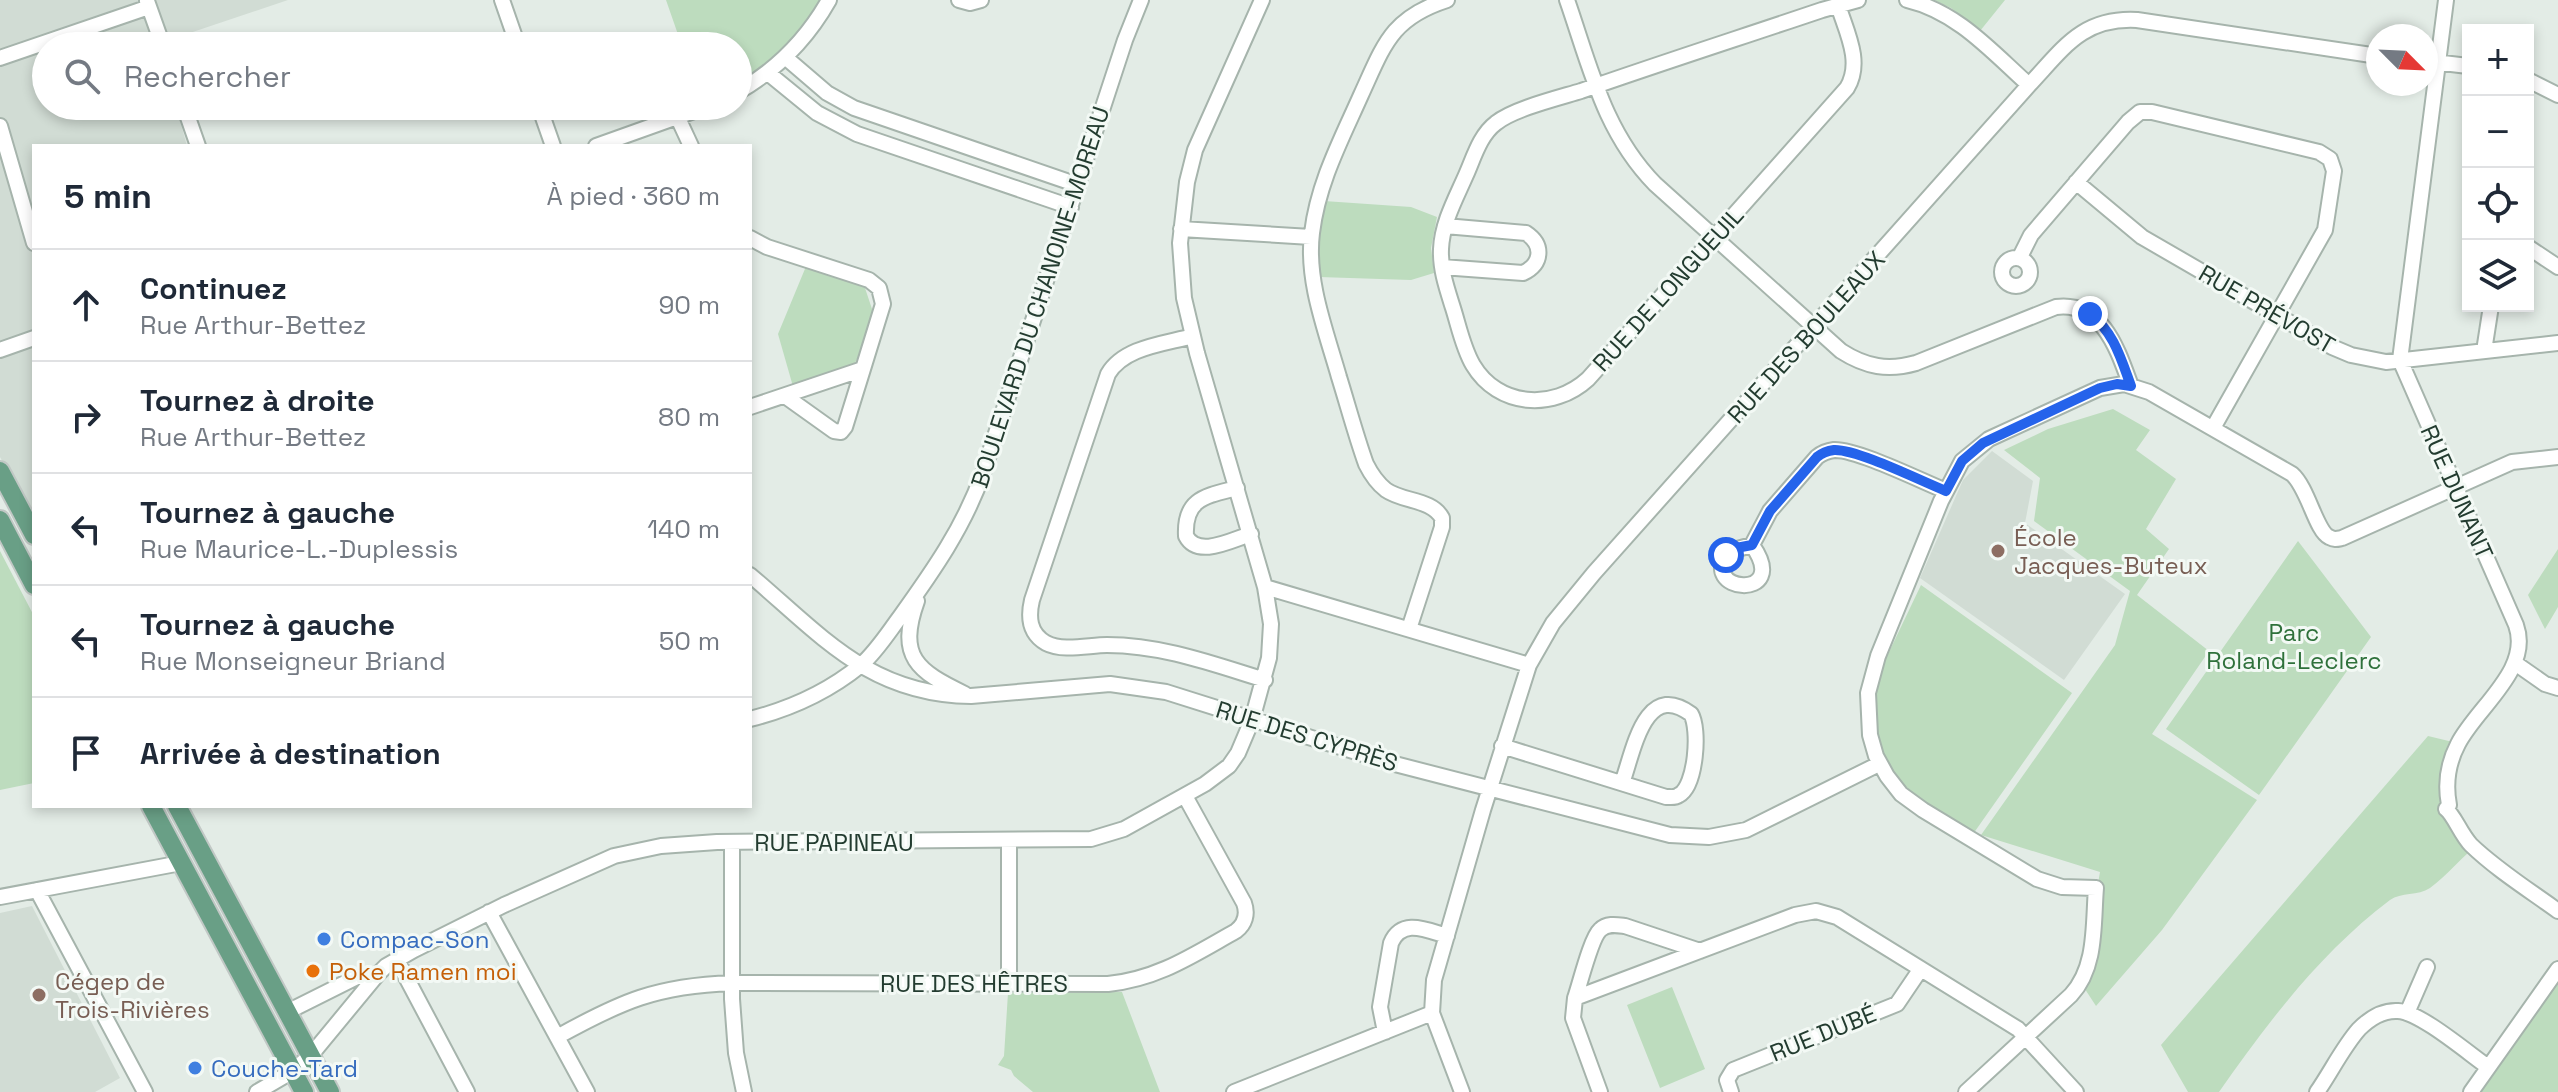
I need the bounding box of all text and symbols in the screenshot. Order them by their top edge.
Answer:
north arrow [2366,24,2438,96]
map controls [2462,24,2534,312]
button: + [2462,24,2534,96]
search box [32,32,752,120]
icon: search [60,54,104,98]
text: Rechercher [124,57,291,96]
button: − [2462,96,2534,168]
street label: BOULEVARD DU CHANOINE-MOREAU [964,102,1116,492]
button: locate [2462,168,2534,240]
text: 5 min [64,175,152,218]
text: À pied · 360 m [546,179,720,213]
street label: RUE DE LONGUEUIL [1586,200,1750,378]
button: layers [2462,240,2534,312]
street label: RUE DES BOULEAUX [1720,244,1892,430]
street label: RUE PRÉVOST [2193,257,2341,361]
text: Continuez [140,269,287,308]
icon: ahead [64,283,108,327]
text: 90 m [658,288,720,322]
route end [2072,296,2108,332]
text: Rue Arthur-Bettez [140,308,366,342]
text: Tournez à droite [140,381,374,420]
icon: right [64,395,108,439]
text: 80 m [658,400,720,434]
text: Rue Arthur-Bettez [140,420,366,454]
street label: RUE DUNANT [2414,420,2500,564]
text: Tournez à gauche [140,493,395,532]
icon: left [64,507,108,551]
text: 140 m [647,512,720,546]
place label: École Jacques-Buteux [2014,522,2208,581]
text: Rue Maurice-L.-Duplessis [140,532,458,566]
route start [1708,537,1744,573]
marker: École Jacques-Buteux [1989,542,2007,560]
text: Tournez à gauche [140,605,395,644]
park label: Parc Roland-Leclerc [2206,617,2382,676]
icon: left [64,619,108,663]
text: 50 m [659,624,720,658]
text: Rue Monseigneur Briand [140,644,446,678]
street label: RUE DES CYPRÈS [1212,694,1402,778]
icon: arrive [64,731,108,775]
text: Arrivée à destination [140,734,441,773]
street label: RUE PAPINEAU [754,827,914,858]
place label: Compac-Son [340,924,489,955]
marker: Compac-Son [315,930,333,948]
place label: Poke Ramen moi [329,956,517,987]
marker: Poke Ramen moi [304,962,322,980]
place label: Cégep de Trois-Rivières [55,966,210,1025]
street label: RUE DES HÊTRES [880,968,1068,999]
marker: Cégep de Trois-Rivières [30,986,48,1004]
street label: RUE DUBÉ [1765,998,1881,1068]
place label: Couche-Tard [211,1053,358,1084]
marker: Couche-Tard [186,1059,204,1077]

